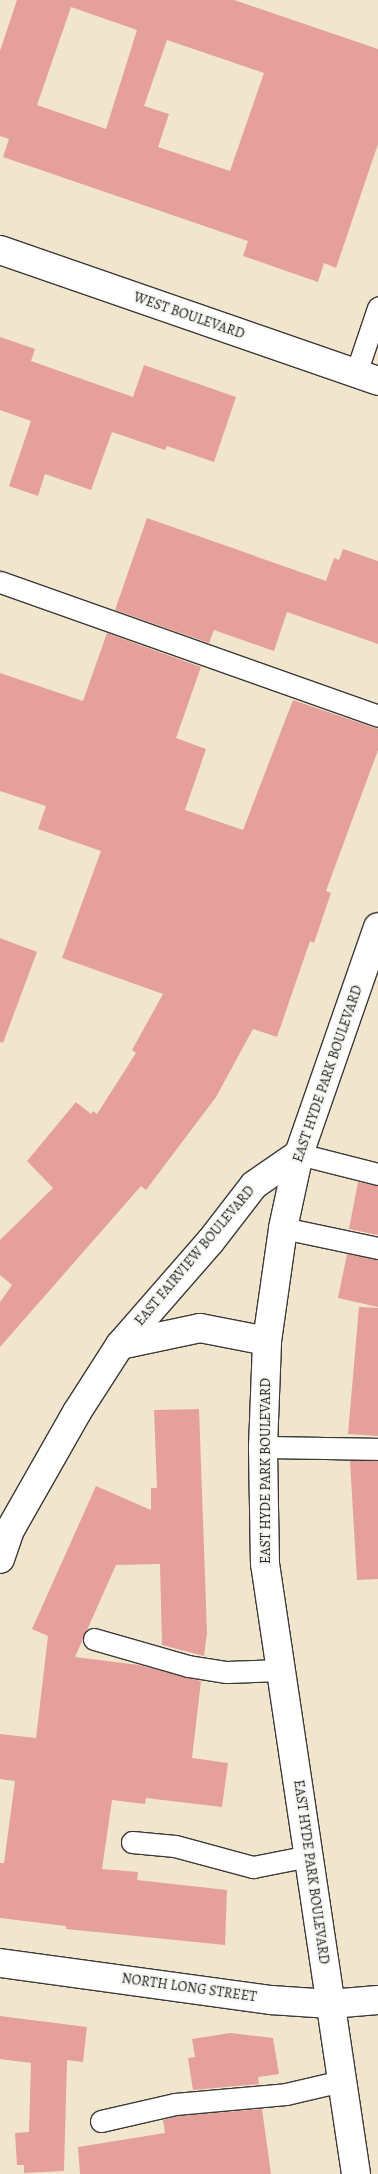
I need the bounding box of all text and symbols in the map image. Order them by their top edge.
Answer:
street label: WEST BOULEVARD [131,289,247,343]
street label: EAST HYDE PARK BOULEVARD [290,983,366,1165]
street label: EAST FAIRVIEW BOULEVARD [132,1183,258,1329]
street label: EAST HYDE PARK BOULEVARD [258,1378,274,1564]
street label: EAST HYDE PARK BOULEVARD [290,1779,332,1965]
street label: NORTH LONG STREET [120,1970,258,2006]

